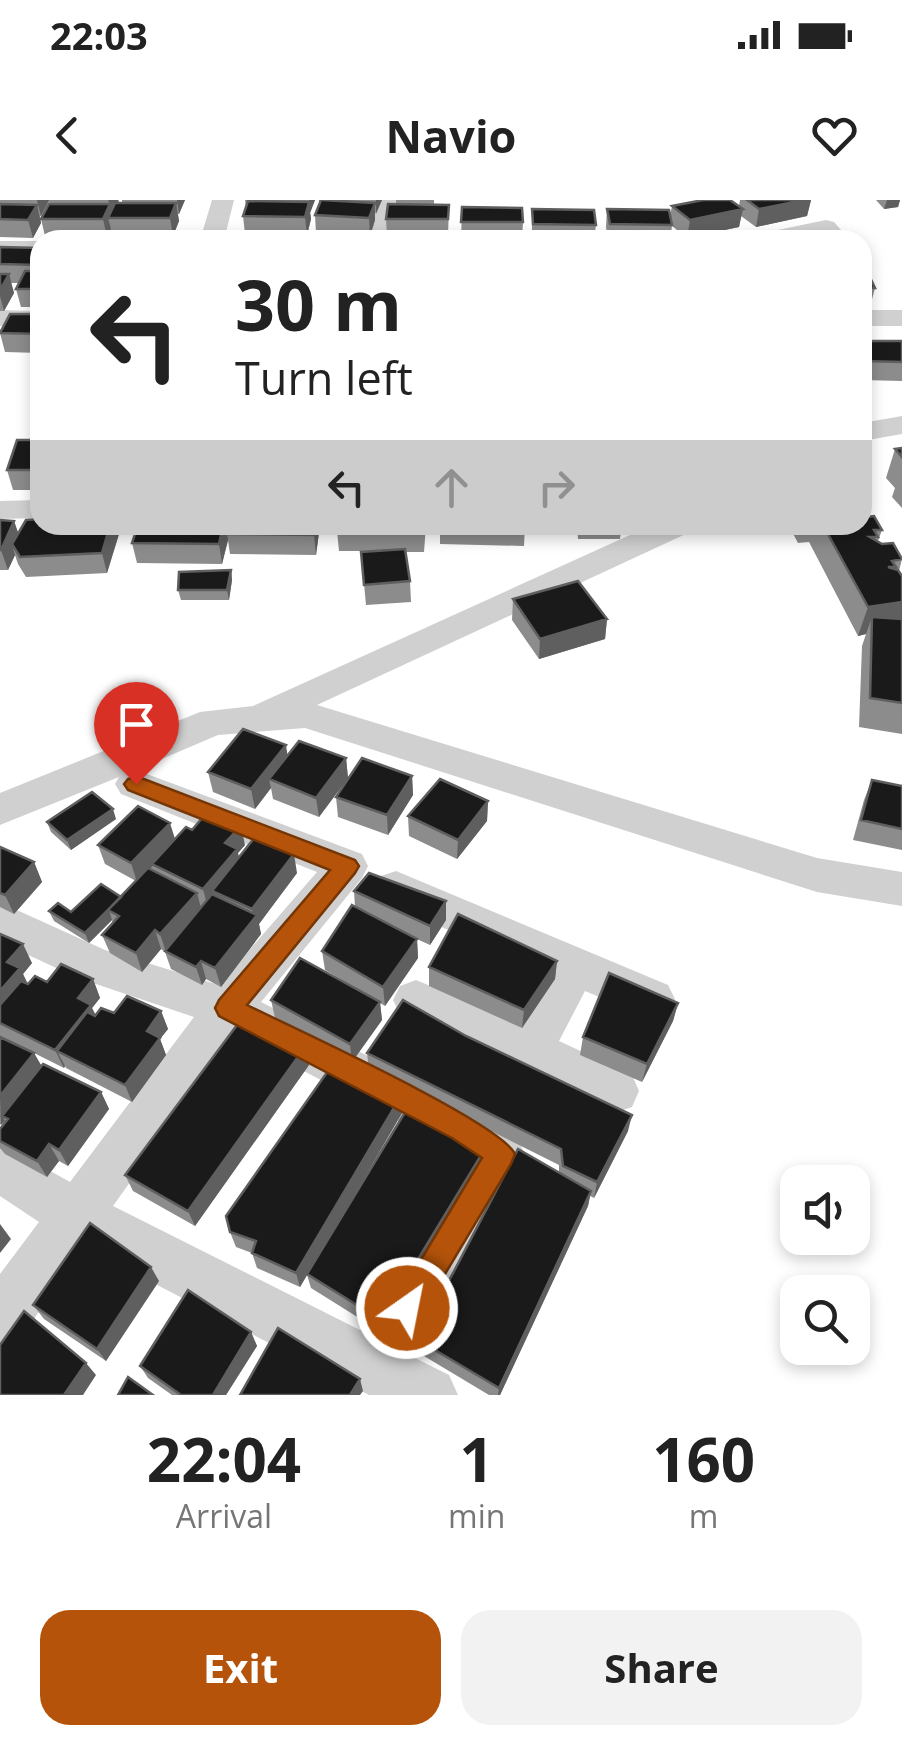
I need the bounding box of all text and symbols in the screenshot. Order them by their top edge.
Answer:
text: 22:03 [50,9,148,61]
text: Navio [386,105,516,166]
icon: back [40,108,95,163]
icon: heart [807,108,862,163]
text: 30 m [235,256,402,352]
icon: left [70,270,200,400]
text: Turn left [235,347,413,408]
icon: left [319,460,374,515]
icon: ahead [424,460,479,515]
icon: right [529,460,584,515]
pin [94,682,179,785]
icon: arrive [109,697,164,752]
map controls [780,1165,870,1365]
button: sound [780,1165,870,1255]
position arrow [355,1256,459,1360]
button: search [780,1275,870,1365]
text: 22:04 [147,1418,301,1500]
text: 1 [460,1418,494,1500]
text: 160 [652,1418,755,1500]
text: Arrival [176,1494,272,1537]
text: min [448,1494,505,1537]
text: m [689,1494,718,1537]
button: Exit [40,1610,441,1725]
button: Share [461,1610,862,1725]

